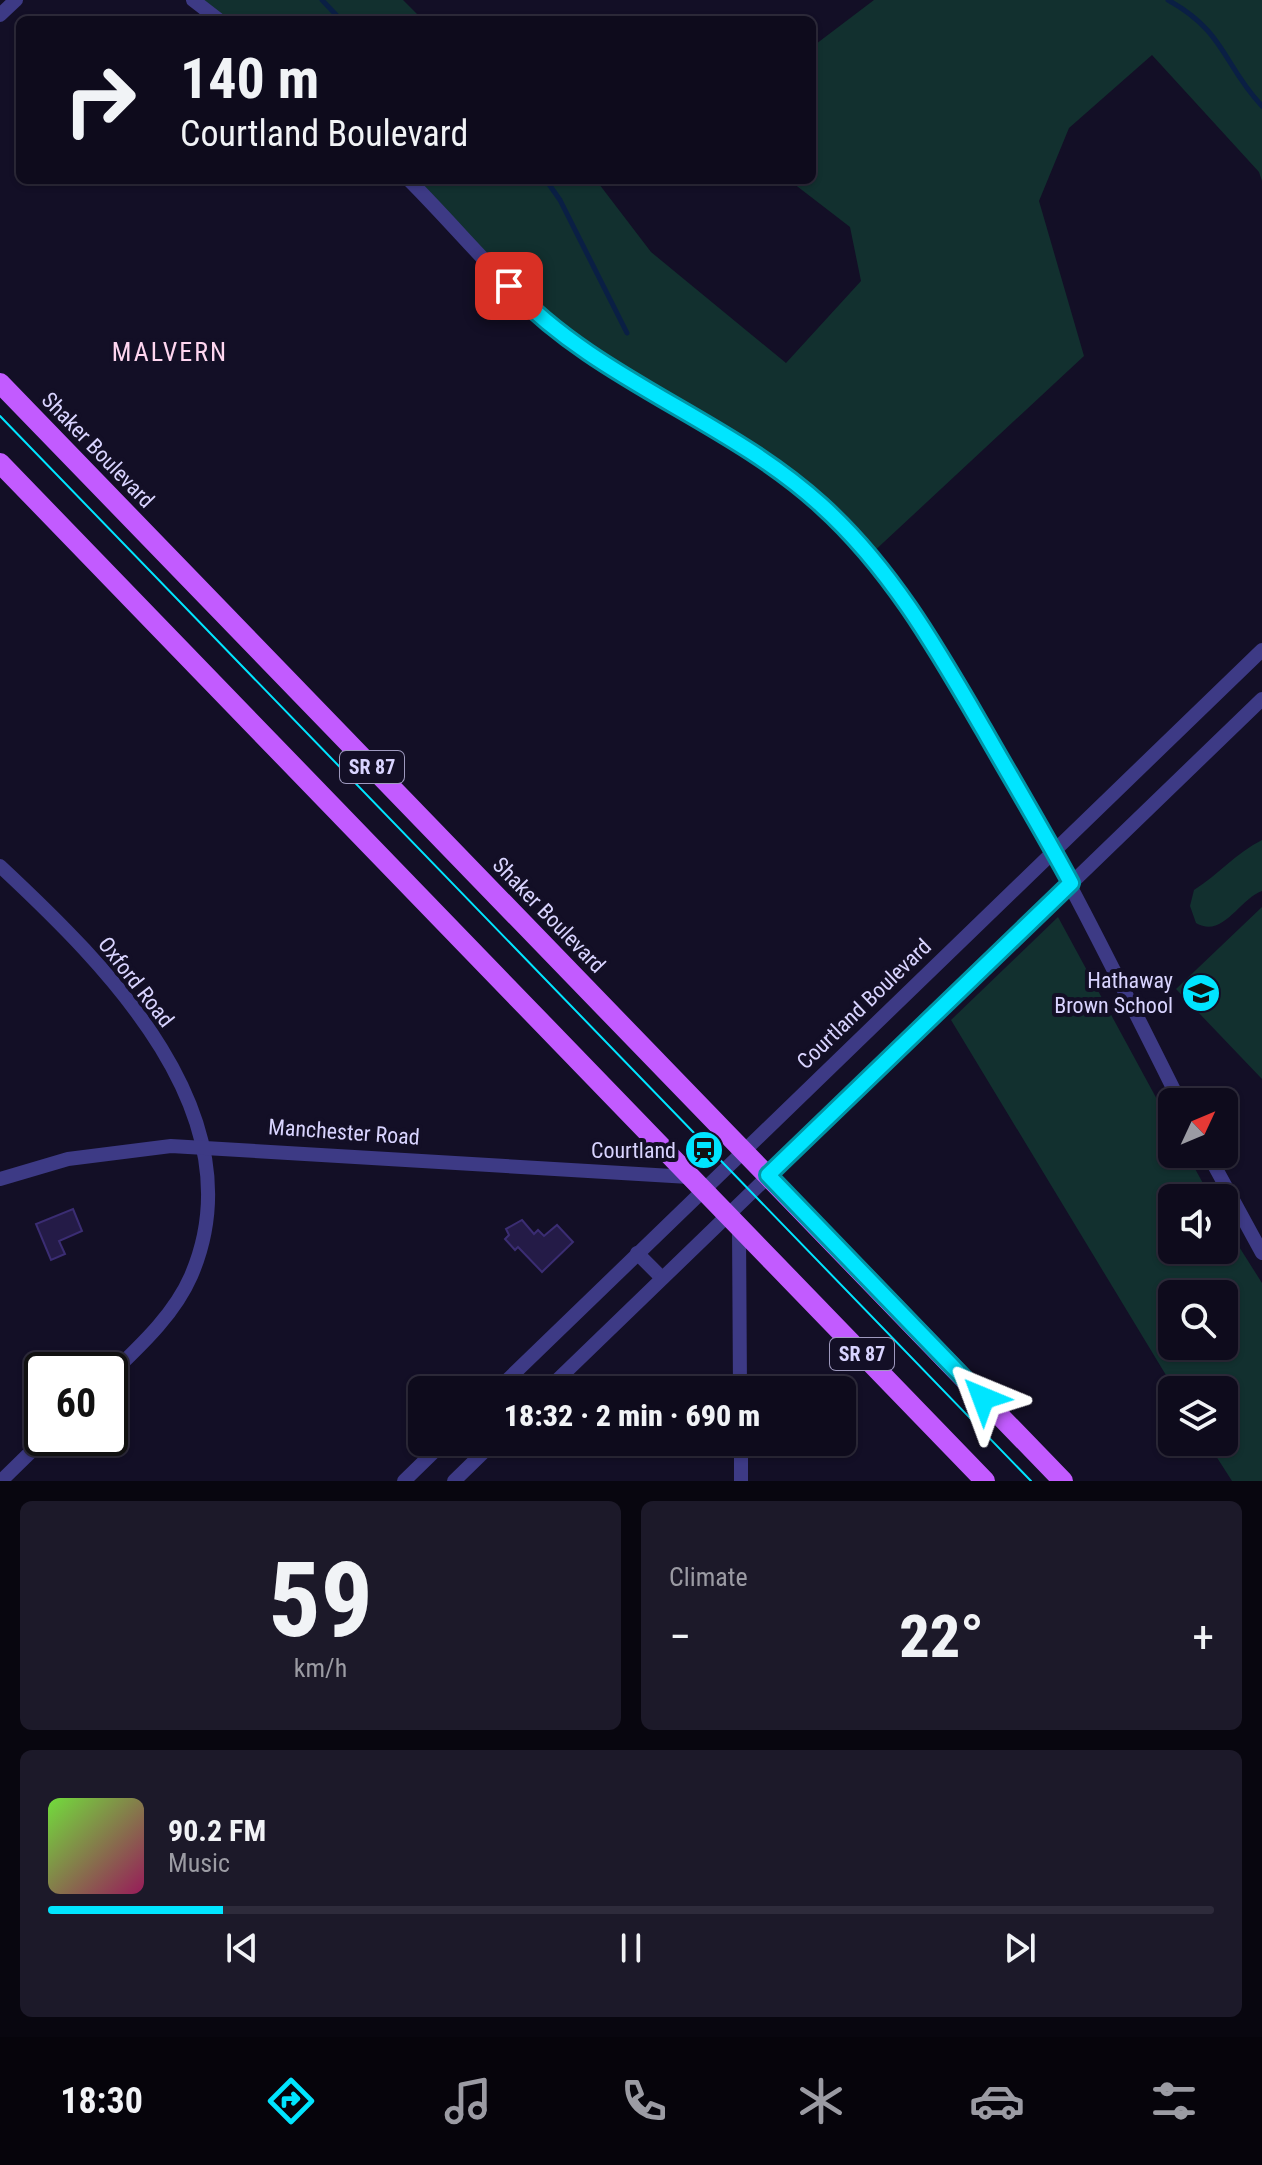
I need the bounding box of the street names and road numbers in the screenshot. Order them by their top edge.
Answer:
street label: Shaker Boulevard [37,387,159,513]
road number: SR 87 [340,751,404,783]
street label: Shaker Boulevard [488,852,610,978]
street label: Oxford Road [93,932,179,1032]
street label: Courtland Boulevard [792,934,936,1074]
street label: Manchester Road [267,1114,421,1150]
road number: SR 87 [830,1338,894,1370]

